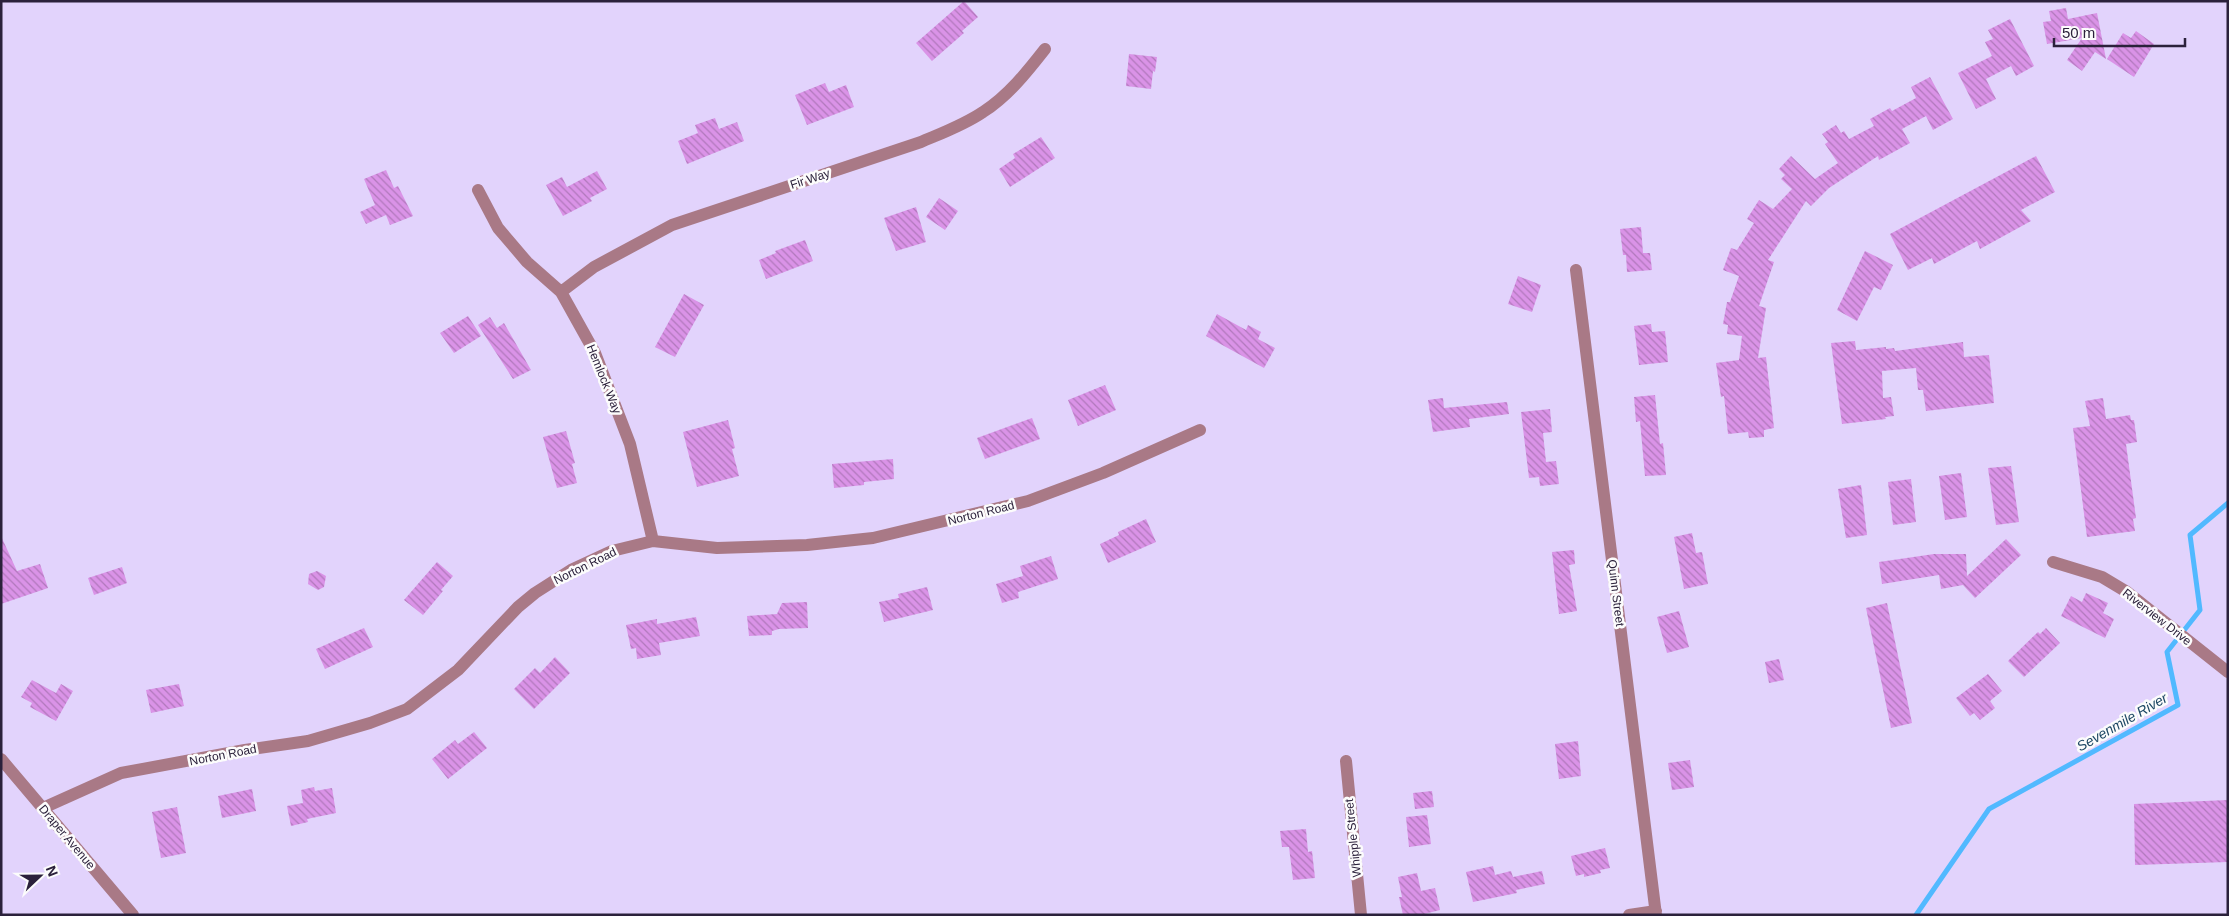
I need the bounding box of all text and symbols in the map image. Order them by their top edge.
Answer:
scale bar [2054,15,2185,47]
text: 50 m [2062,24,2095,41]
street label: Fir Way [788,166,832,192]
street label: Hemlock Way [584,342,624,416]
street label: Norton Road [946,498,1016,528]
street label: Norton Road [551,545,619,587]
street label: Quinn Street [1605,559,1627,628]
street label: Riverview Drive [2120,586,2194,648]
water label: Sevenmile River [2074,689,2171,754]
street label: Norton Road [188,742,258,768]
street label: Whipple Street [1342,797,1364,878]
street label: Draper Avenue [36,802,98,872]
north arrow [15,851,65,901]
text: N [43,863,61,879]

